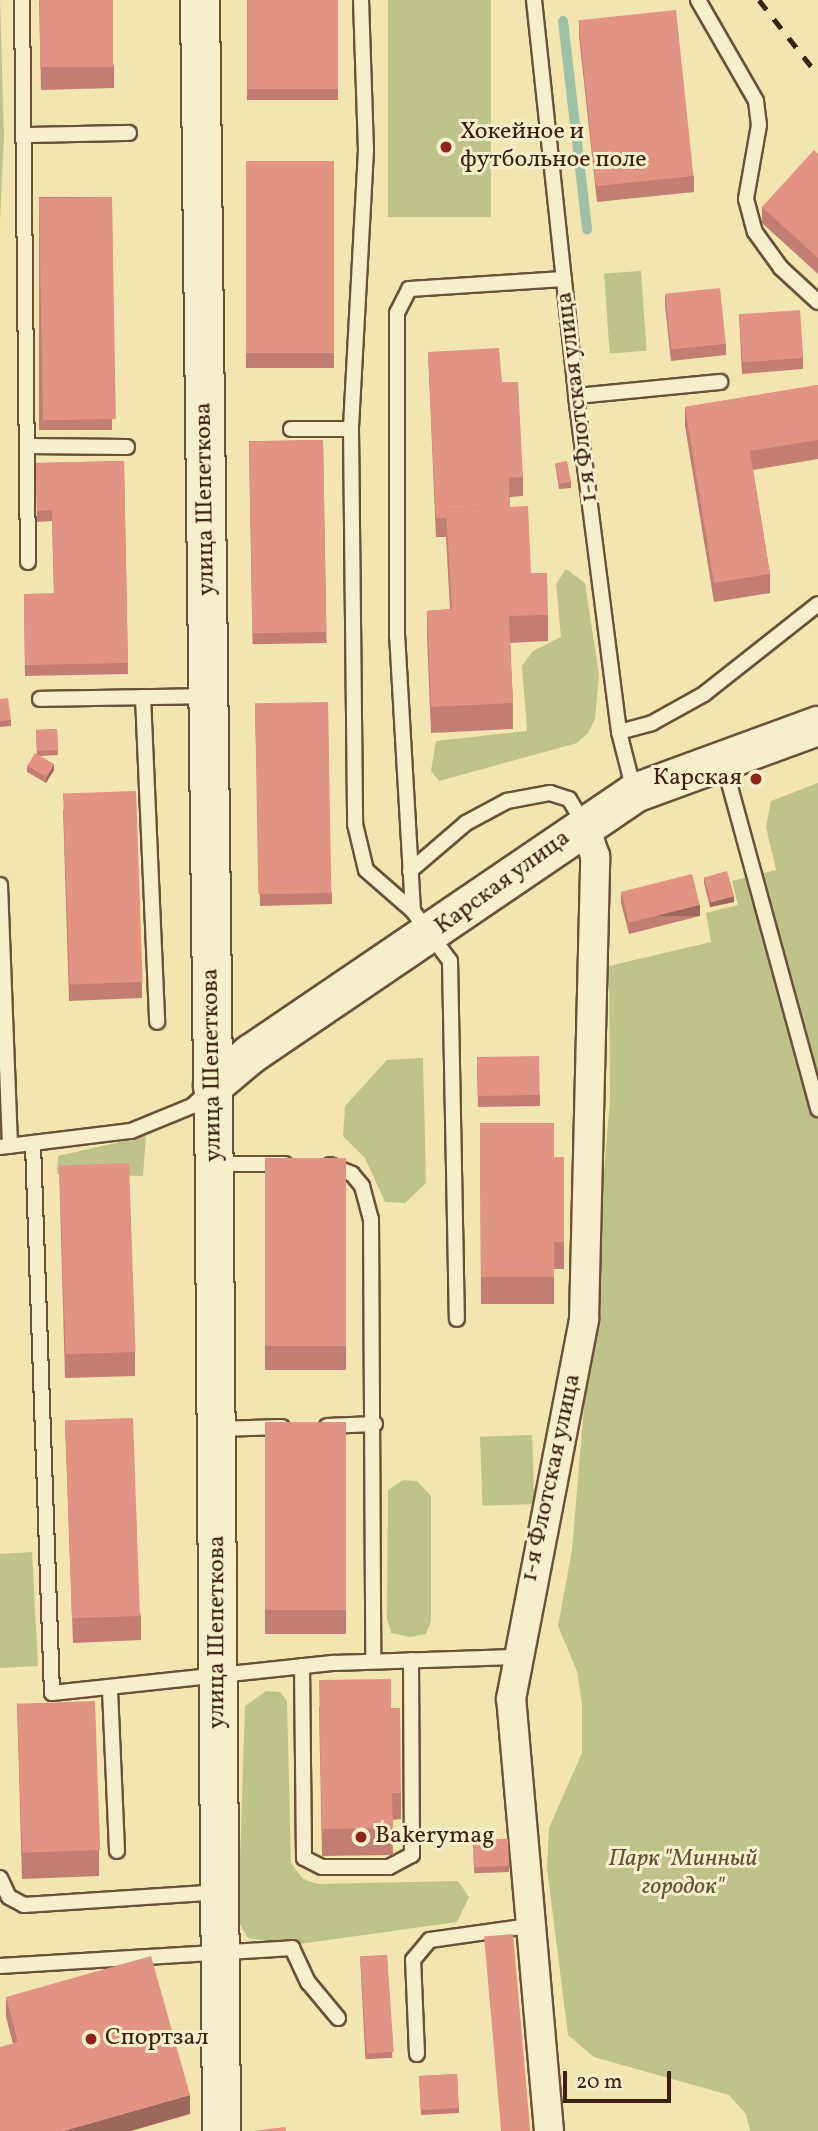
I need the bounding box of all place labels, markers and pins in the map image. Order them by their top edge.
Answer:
place label: Хокейное и футбольное поле [460,119,647,175]
marker: Хокейное и футбольное поле [438,139,454,155]
place label: Карская [653,765,742,793]
marker: Карская [748,771,764,787]
place label: Bakerymag [375,1823,494,1851]
marker: Bakerymag [353,1829,369,1845]
place label: Спортзал [105,2025,209,2053]
marker: Спортзал [83,2031,99,2047]

